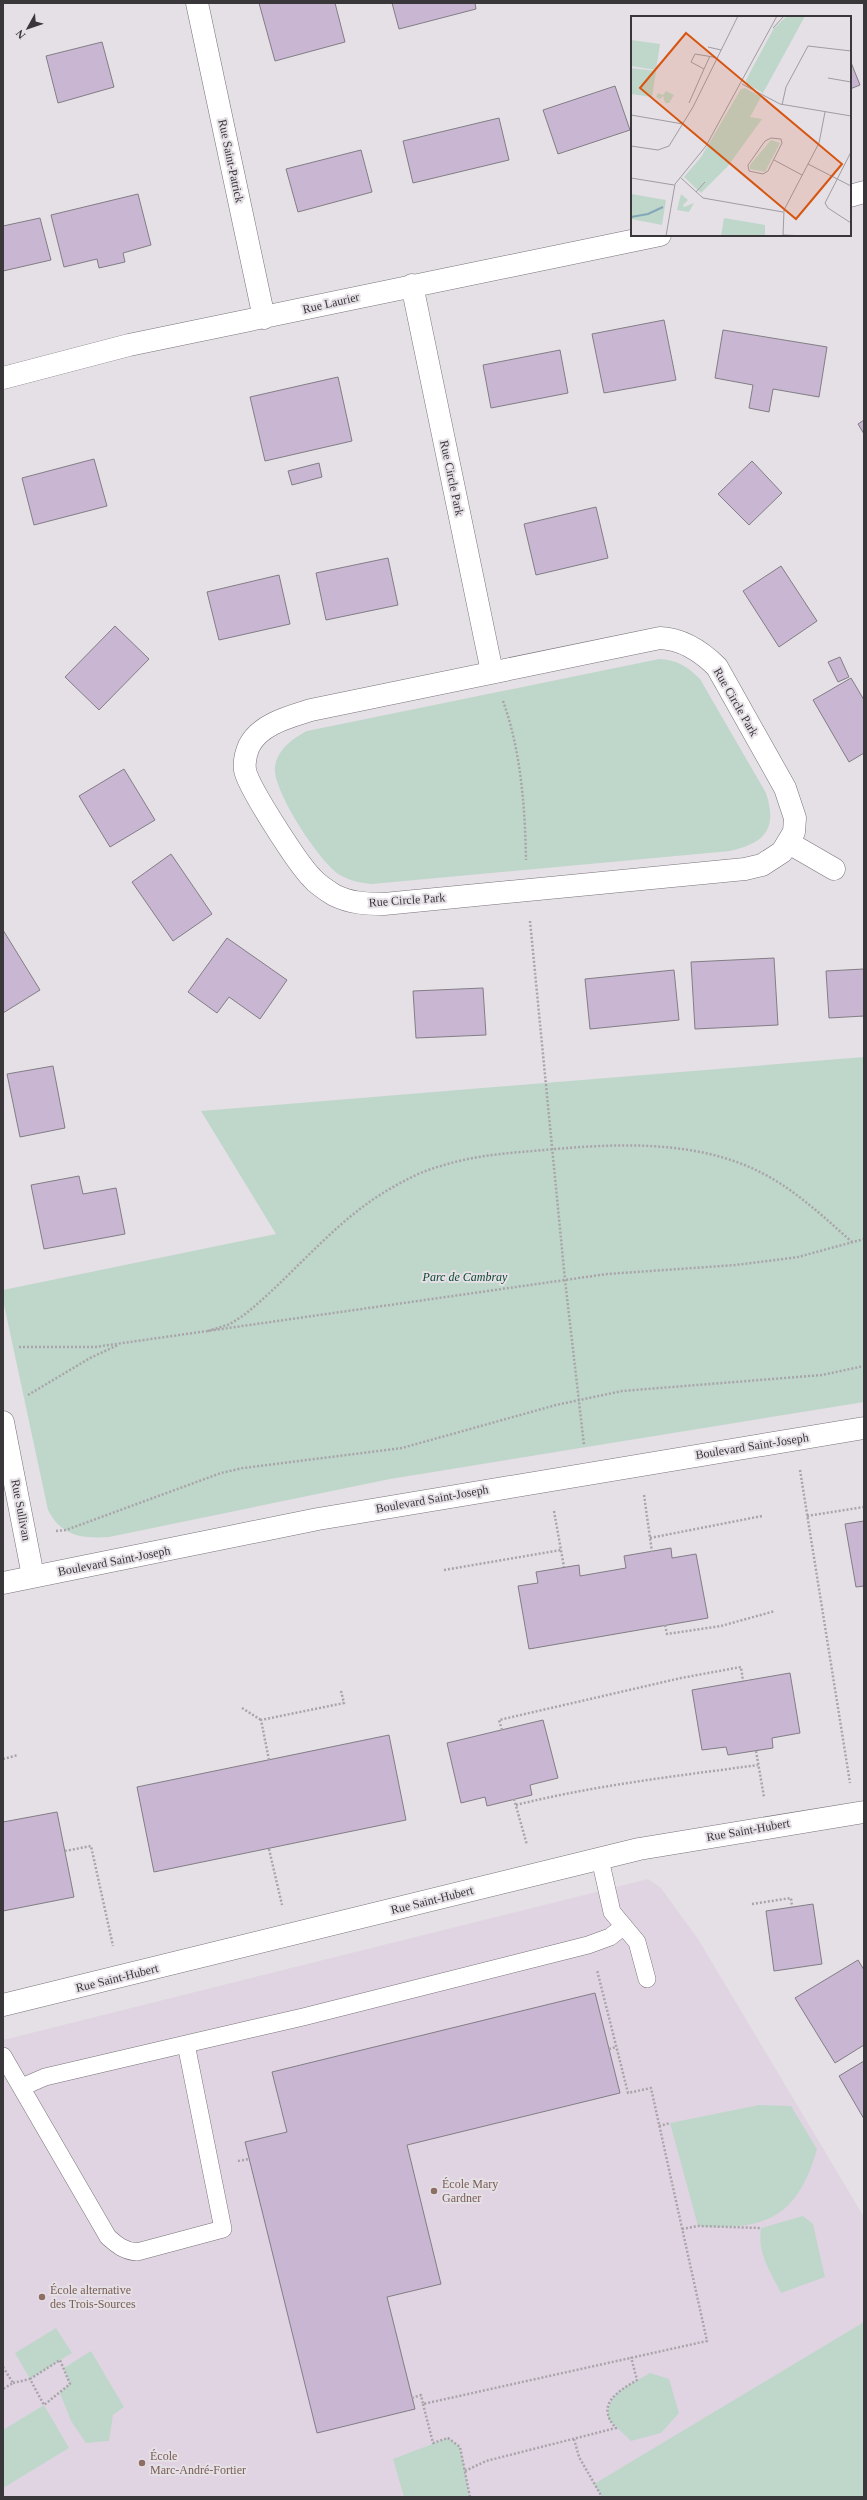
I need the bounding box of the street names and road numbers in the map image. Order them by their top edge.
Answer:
street label: Rue Saint-Patrick [215,118,247,204]
street label: Rue Laurier [301,290,361,316]
street label: Rue Circle Park [437,439,467,517]
street label: Rue Circle Park [711,665,761,739]
street label: Rue Circle Park [368,890,446,910]
street label: Boulevard Saint-Joseph [694,1430,810,1462]
street label: Rue Sullivan [8,1478,34,1542]
street label: Boulevard Saint-Joseph [374,1482,490,1516]
street label: Boulevard Saint-Joseph [57,1543,171,1579]
street label: Rue Saint-Hubert [705,1816,791,1844]
street label: Rue Saint-Hubert [389,1883,475,1917]
street label: Rue Saint-Hubert [74,1961,160,1995]

